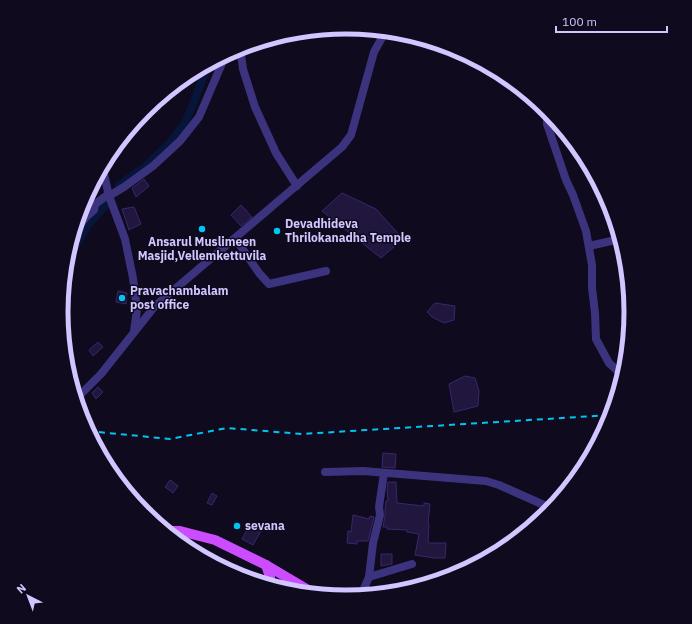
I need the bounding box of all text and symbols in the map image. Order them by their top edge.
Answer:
scale bar [556,8,667,34]
text: 100 m [562,14,597,29]
place label: Devadhideva Thrilokanadha Temple [285,216,411,245]
marker: Ansarul Muslimeen Masjid,Vellemkettuvila [197,224,207,234]
marker: Devadhideva Thrilokanadha Temple [272,226,282,236]
place label: Ansarul Muslimeen Masjid,Vellemkettuvila [138,234,266,263]
place label: Pravachambalam post office [130,283,229,312]
marker: Pravachambalam post office [117,293,127,303]
place label: sevana [245,518,285,533]
marker: sevana [232,521,242,531]
north arrow [8,576,48,616]
text: N [14,581,29,596]

